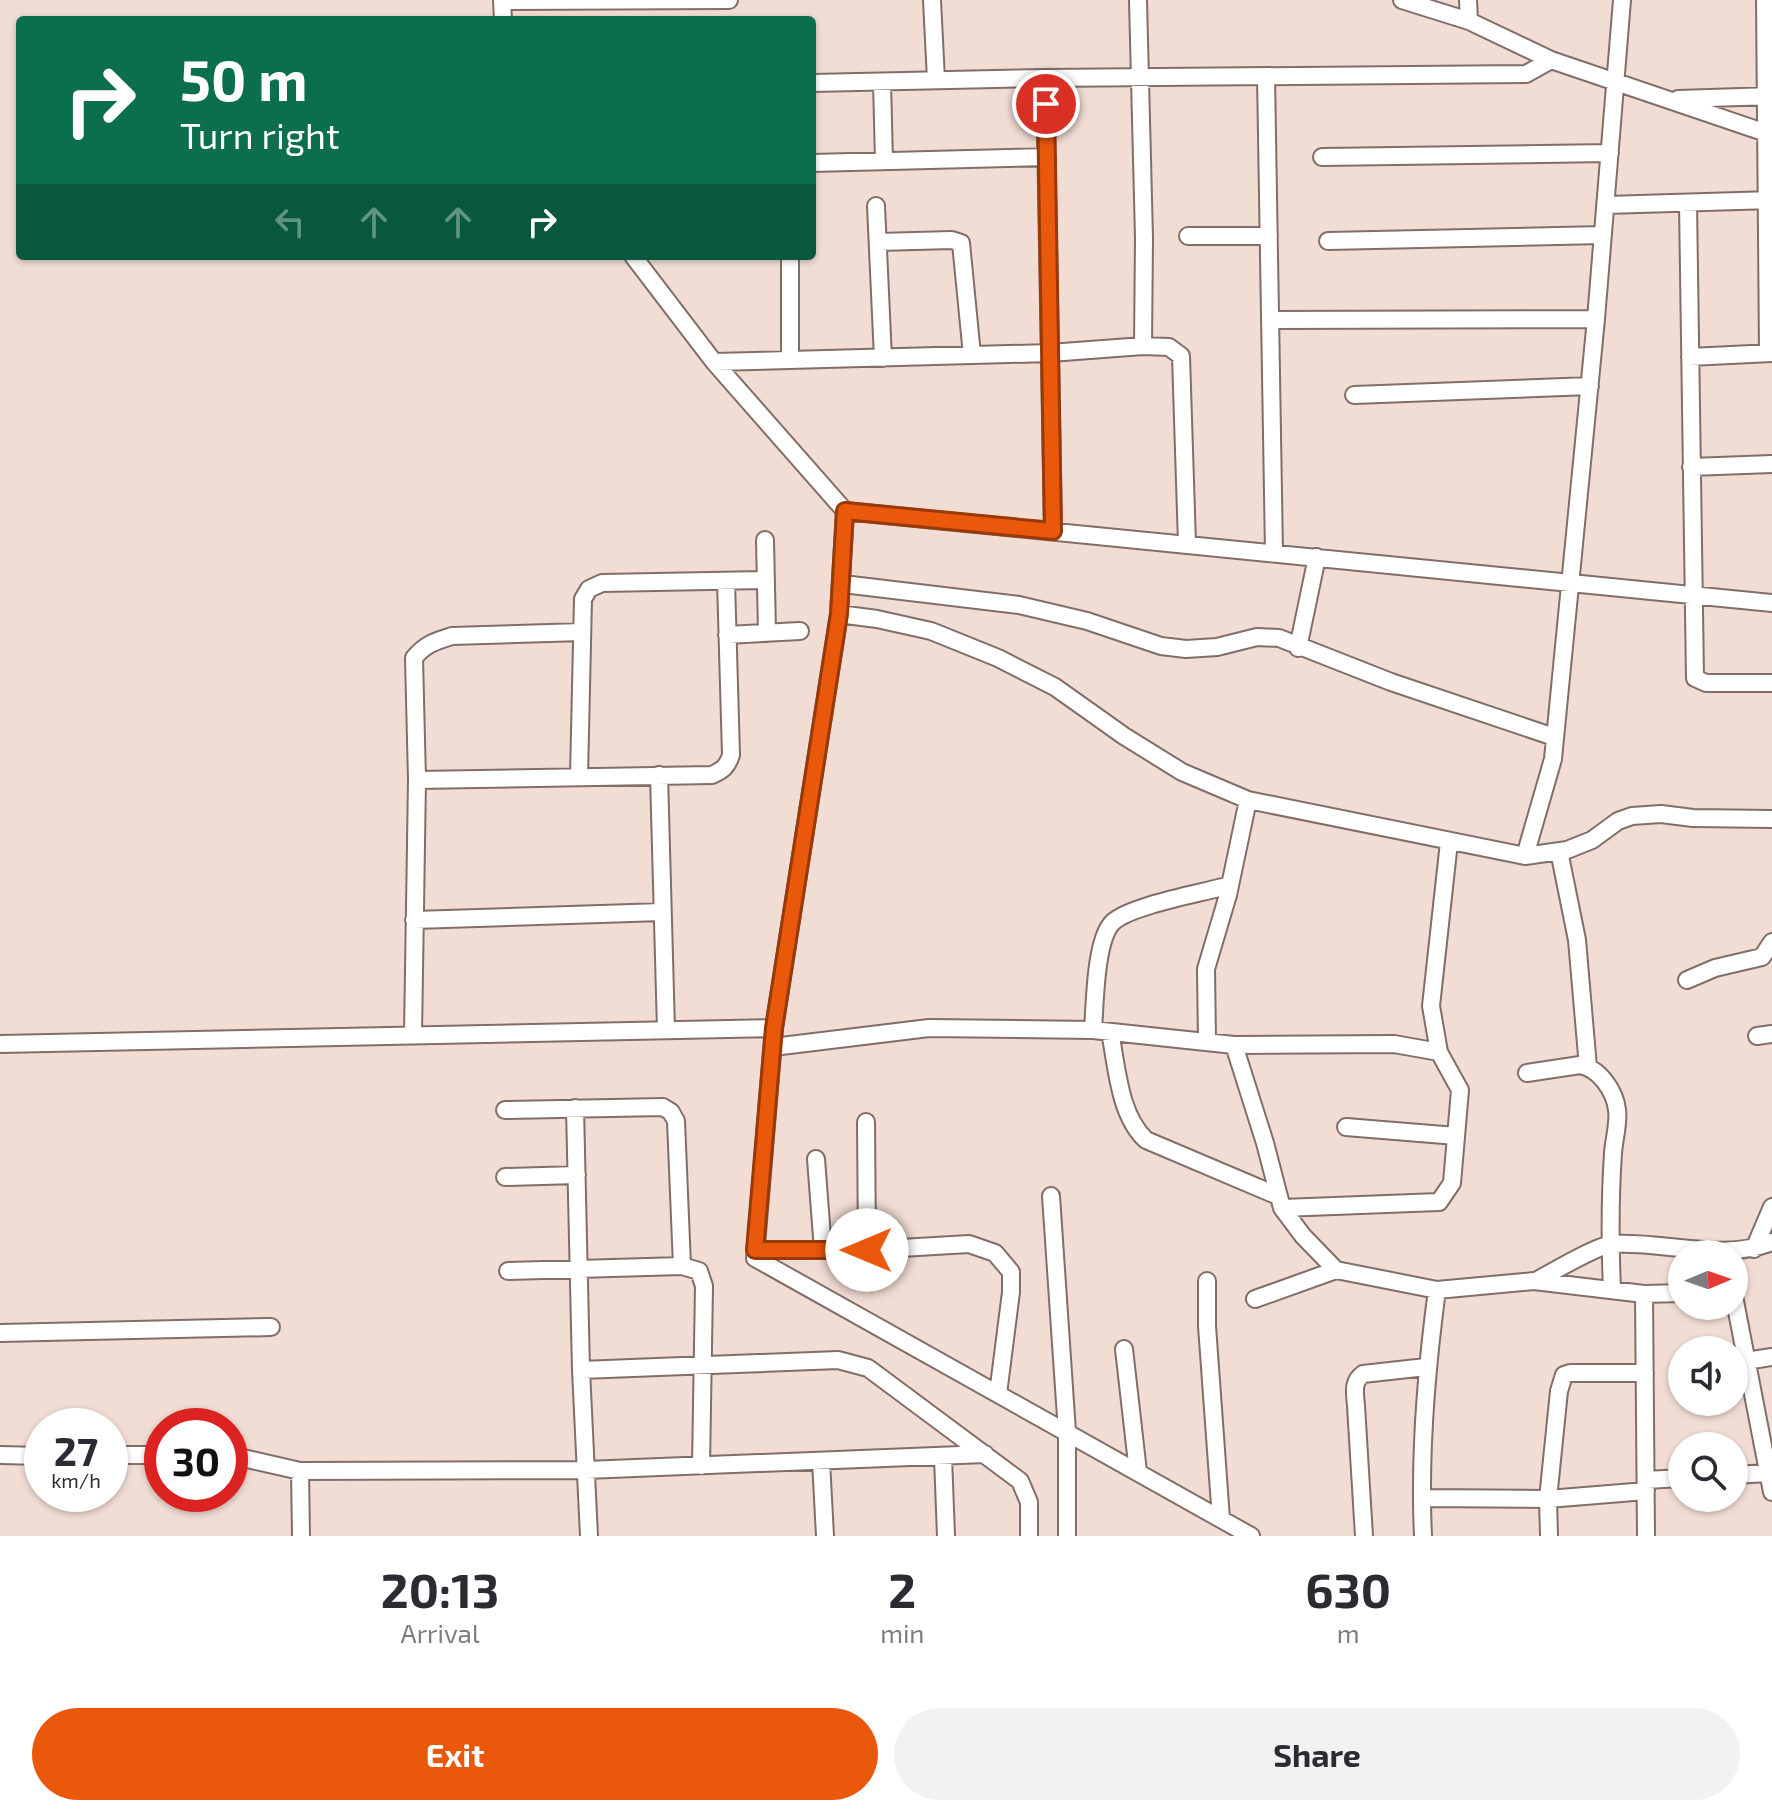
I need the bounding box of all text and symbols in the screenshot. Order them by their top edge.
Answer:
text: 50 m [180,45,308,112]
icon: right [48,48,152,152]
pin [1012,70,1080,138]
icon: arrive [1024,82,1068,126]
text: Turn right [180,113,340,156]
icon: left [268,200,312,244]
icon: ahead [352,200,396,244]
icon: ahead [436,200,480,244]
icon: right [520,200,564,244]
position arrow [825,1208,909,1292]
north arrow [1668,1240,1748,1320]
map controls [1668,1240,1748,1512]
button: sound [1668,1336,1748,1416]
speed limit sign: 30 [144,1408,248,1512]
text: 27 [54,1426,98,1474]
button: search [1668,1432,1748,1512]
text: km/h [51,1468,101,1492]
text: 20:13 [381,1560,499,1618]
text: 2 [888,1560,916,1618]
text: 630 [1305,1560,1391,1618]
text: Arrival [401,1617,480,1648]
text: min [880,1617,924,1648]
text: m [1337,1617,1360,1648]
button: Exit [32,1708,878,1800]
button: Share [894,1708,1740,1800]

